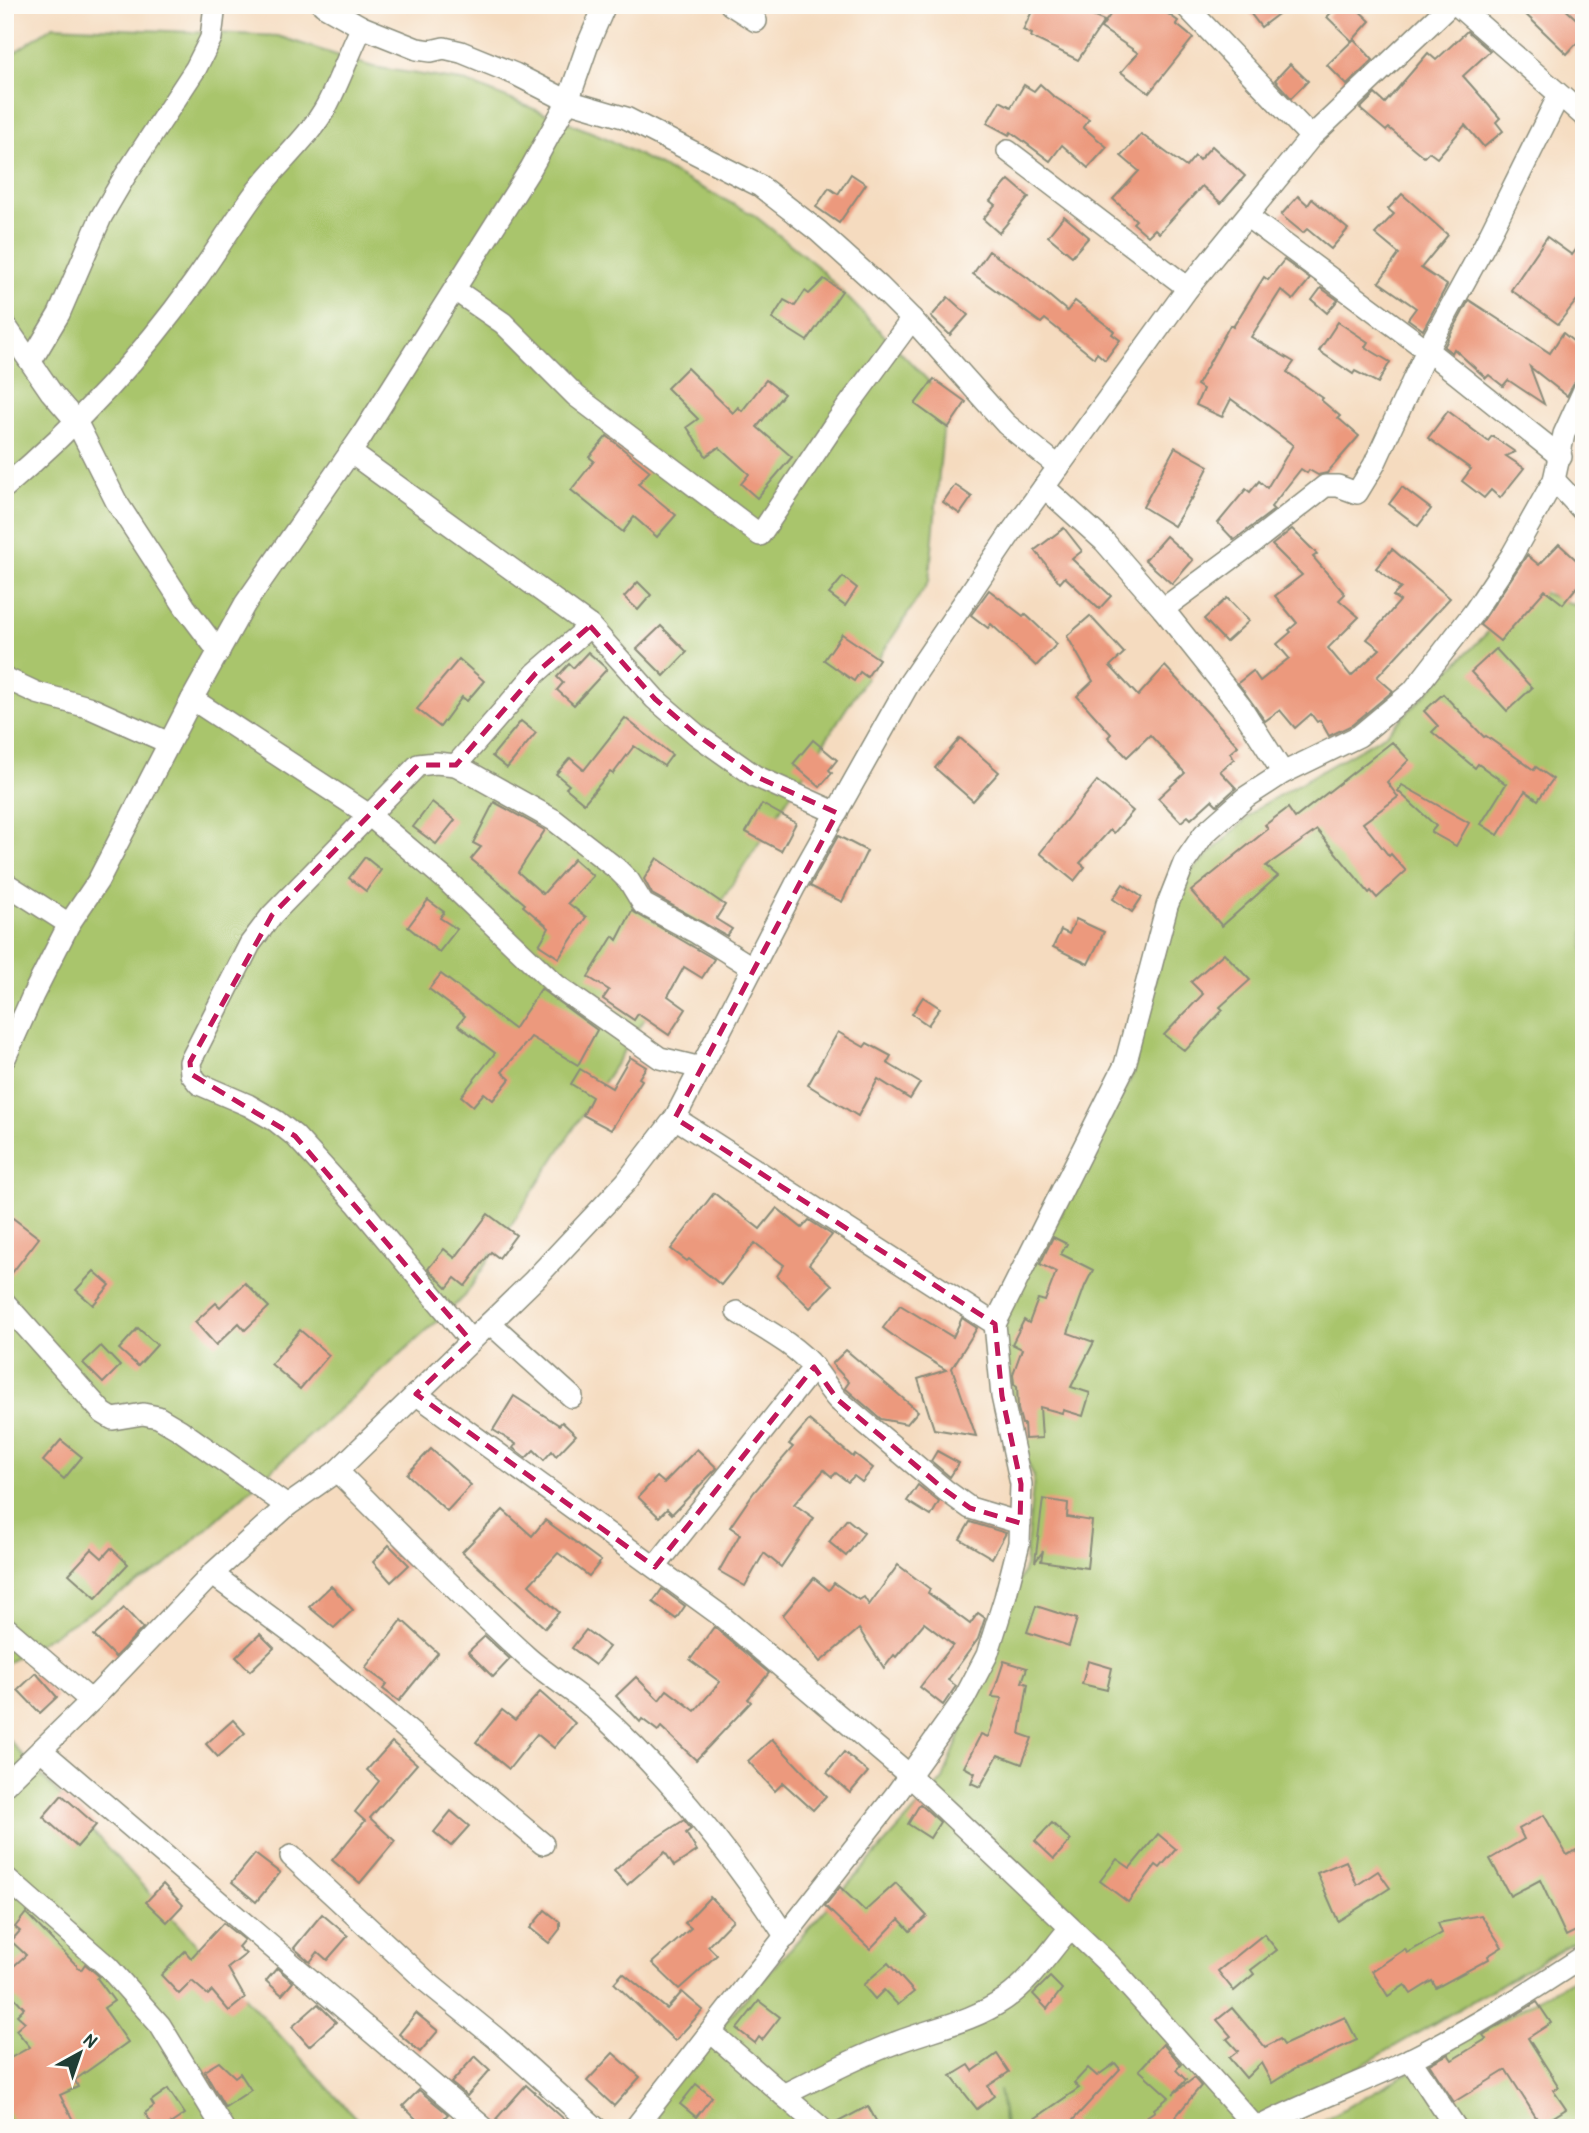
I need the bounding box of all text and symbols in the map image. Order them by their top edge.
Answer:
north arrow [46,2018,116,2088]
text: N [79,2027,103,2053]

